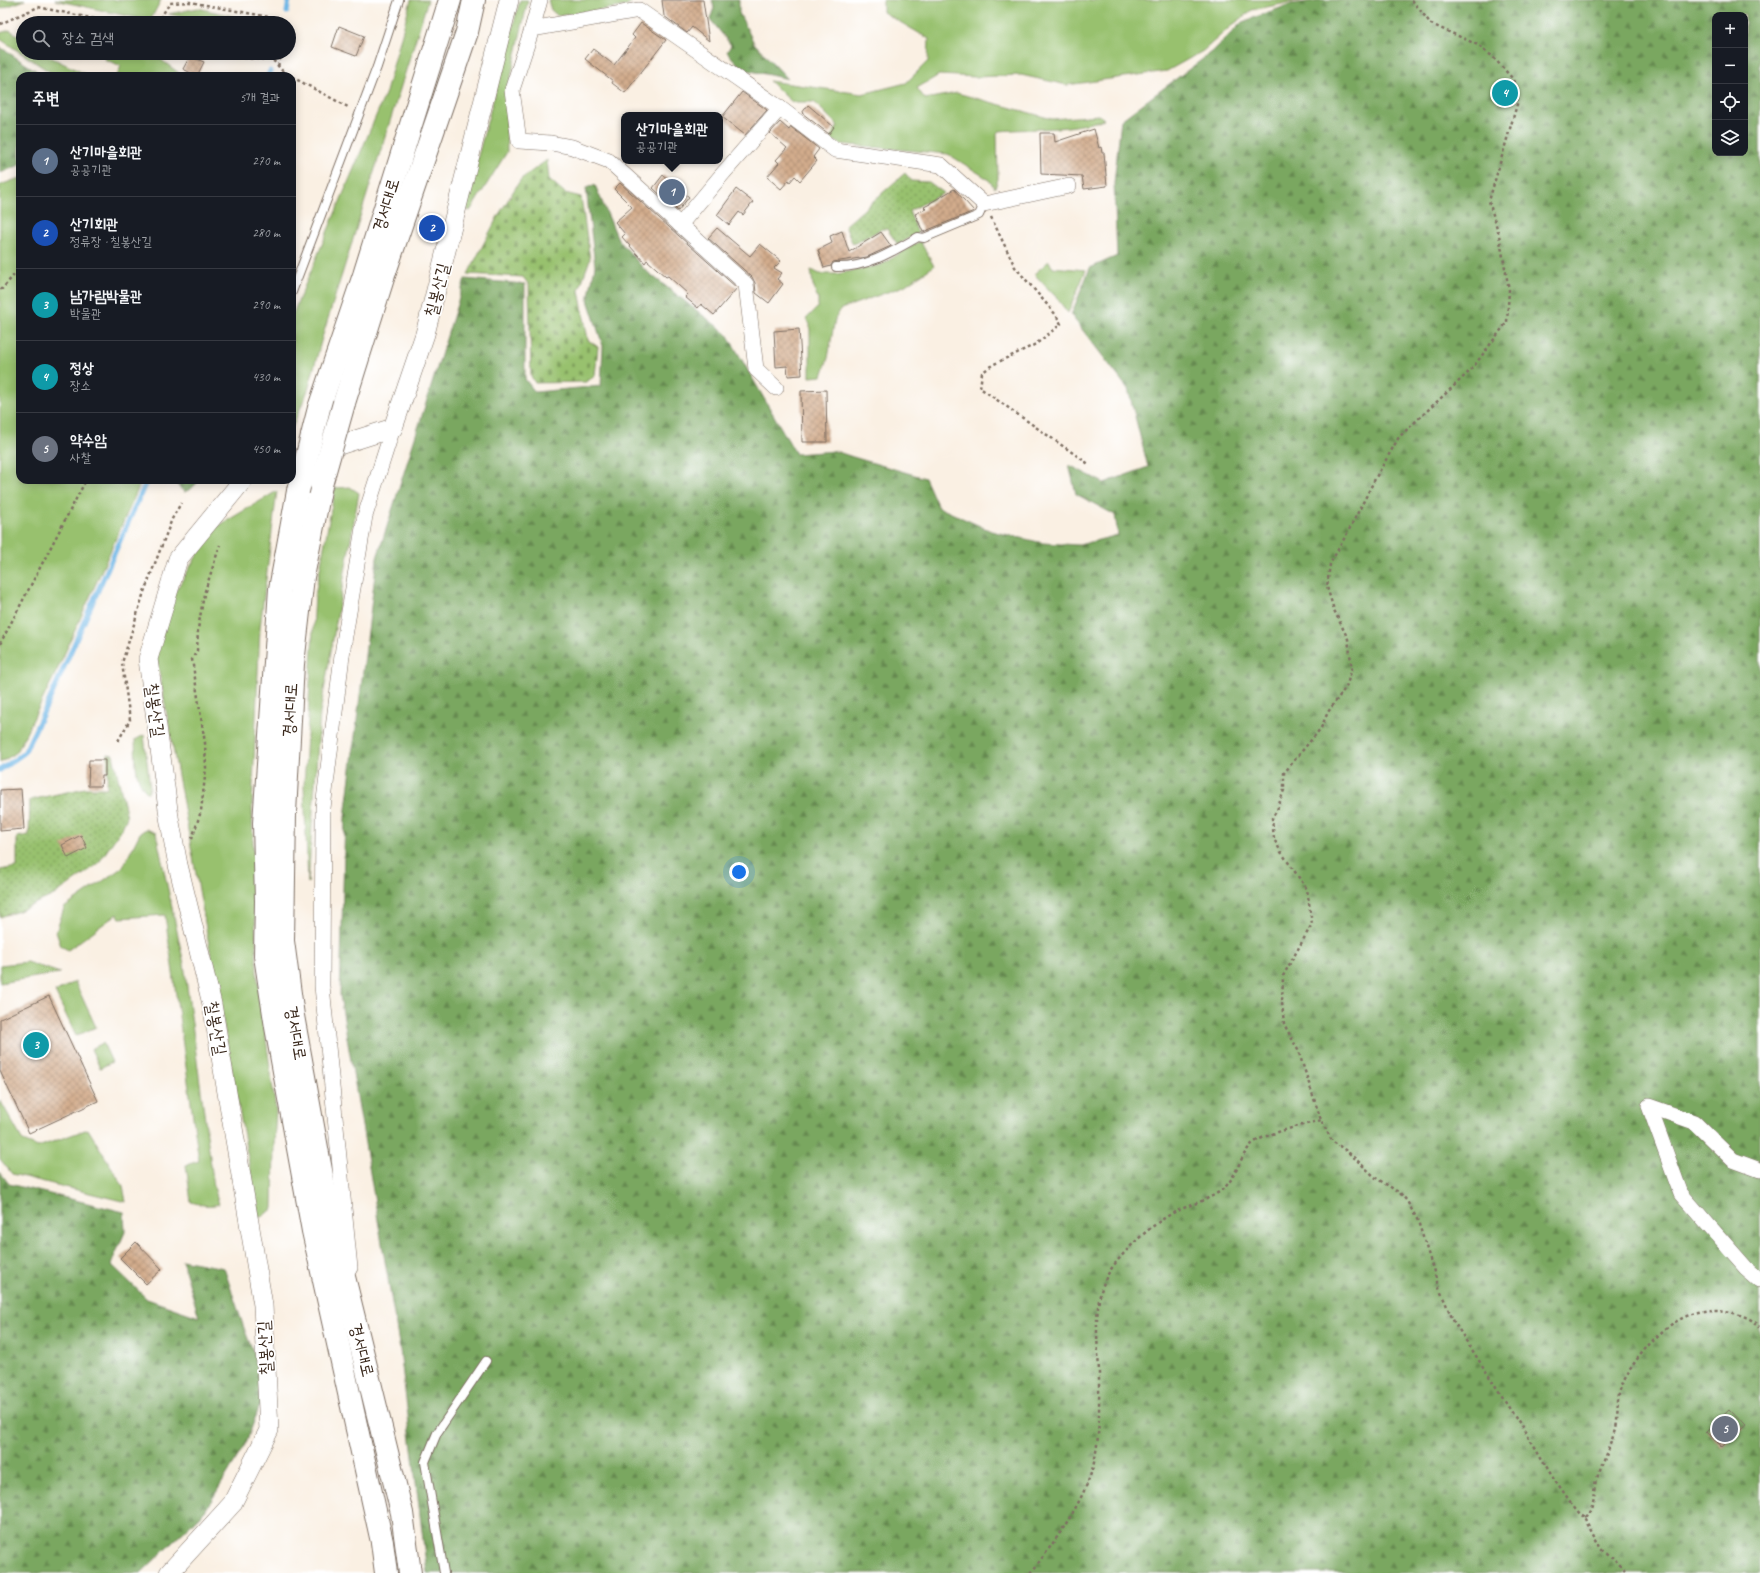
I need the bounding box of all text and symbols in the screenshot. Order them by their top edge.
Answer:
map controls [1712,12,1748,156]
button: + [1712,12,1748,48]
search box [16,16,296,60]
icon: search [30,27,52,49]
text: 장소 검색 [62,29,114,48]
button: − [1712,48,1748,84]
pin: 4 [1492,78,1518,108]
button: locate [1712,84,1748,120]
text: 주변 [32,88,59,109]
text: 5개 결과 [240,90,280,106]
popup [621,112,723,164]
text: 산기마을회관 [636,120,708,139]
button: layers [1712,120,1748,156]
text: 공공기관 [636,139,678,155]
text: 산기마을회관 [70,143,142,162]
text: 1 [42,153,48,169]
text: 270 m [252,153,280,169]
text: 공공기관 [70,162,112,178]
street label: 경서대로 [368,176,404,234]
pin: 1 [659,177,685,207]
pin: 2 [419,213,445,243]
text: 산기회관 [70,215,118,234]
text: 2 [42,225,48,241]
text: 280 m [252,225,280,241]
text: 정류장 · 칠봉산길 [70,234,152,250]
street label: 칠봉산길 [420,261,454,319]
text: 남가람박물관 [70,287,142,306]
text: 3 [42,297,48,313]
text: 290 m [252,297,280,313]
text: 박물관 [70,306,101,322]
text: 정상 [70,359,94,378]
text: 4 [42,369,48,385]
text: 430 m [252,369,280,385]
text: 장소 [70,378,91,394]
text: 약수암 [70,431,106,450]
text: 5 [42,441,48,457]
text: 450 m [252,441,280,457]
text: 사찰 [70,450,91,466]
street label: 칠봉산길 [141,681,169,739]
street label: 경서대로 [278,682,302,738]
your location [729,862,749,882]
street label: 칠봉산길 [201,999,231,1057]
street label: 경서대로 [281,1004,311,1062]
pin: 3 [23,1030,49,1060]
street label: 칠봉산길 [253,1320,277,1376]
street label: 경서대로 [345,1321,379,1379]
pin: 5 [1712,1414,1738,1444]

